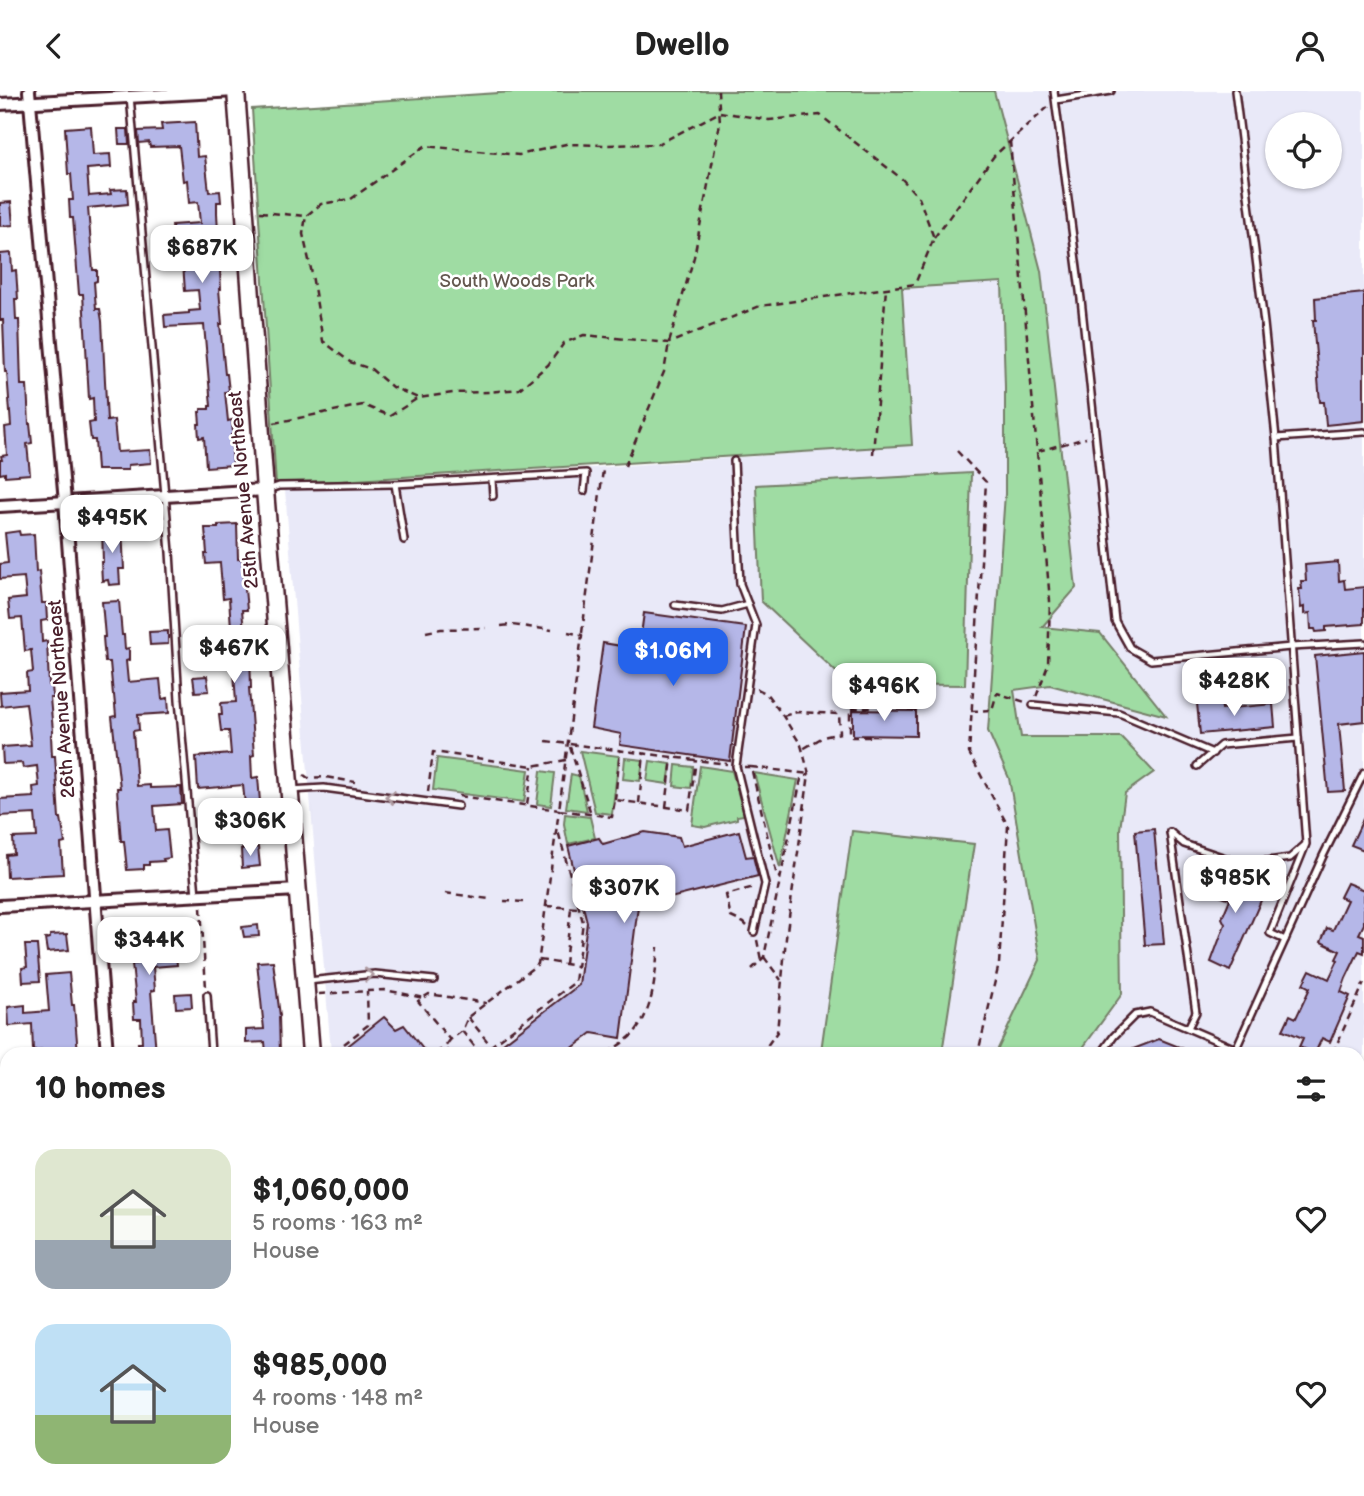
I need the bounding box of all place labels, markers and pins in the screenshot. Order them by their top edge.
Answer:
pin: $687K [153,225,251,285]
pin: $495K [63,496,161,555]
pin: $467K [185,625,283,685]
pin: $1.06M [616,629,730,688]
pin: $428K [1185,659,1283,718]
pin: $496K [835,663,933,723]
pin: $306K [201,799,299,858]
pin: $985K [1186,855,1284,915]
pin: $307K [575,865,673,925]
pin: $344K [100,917,198,977]

